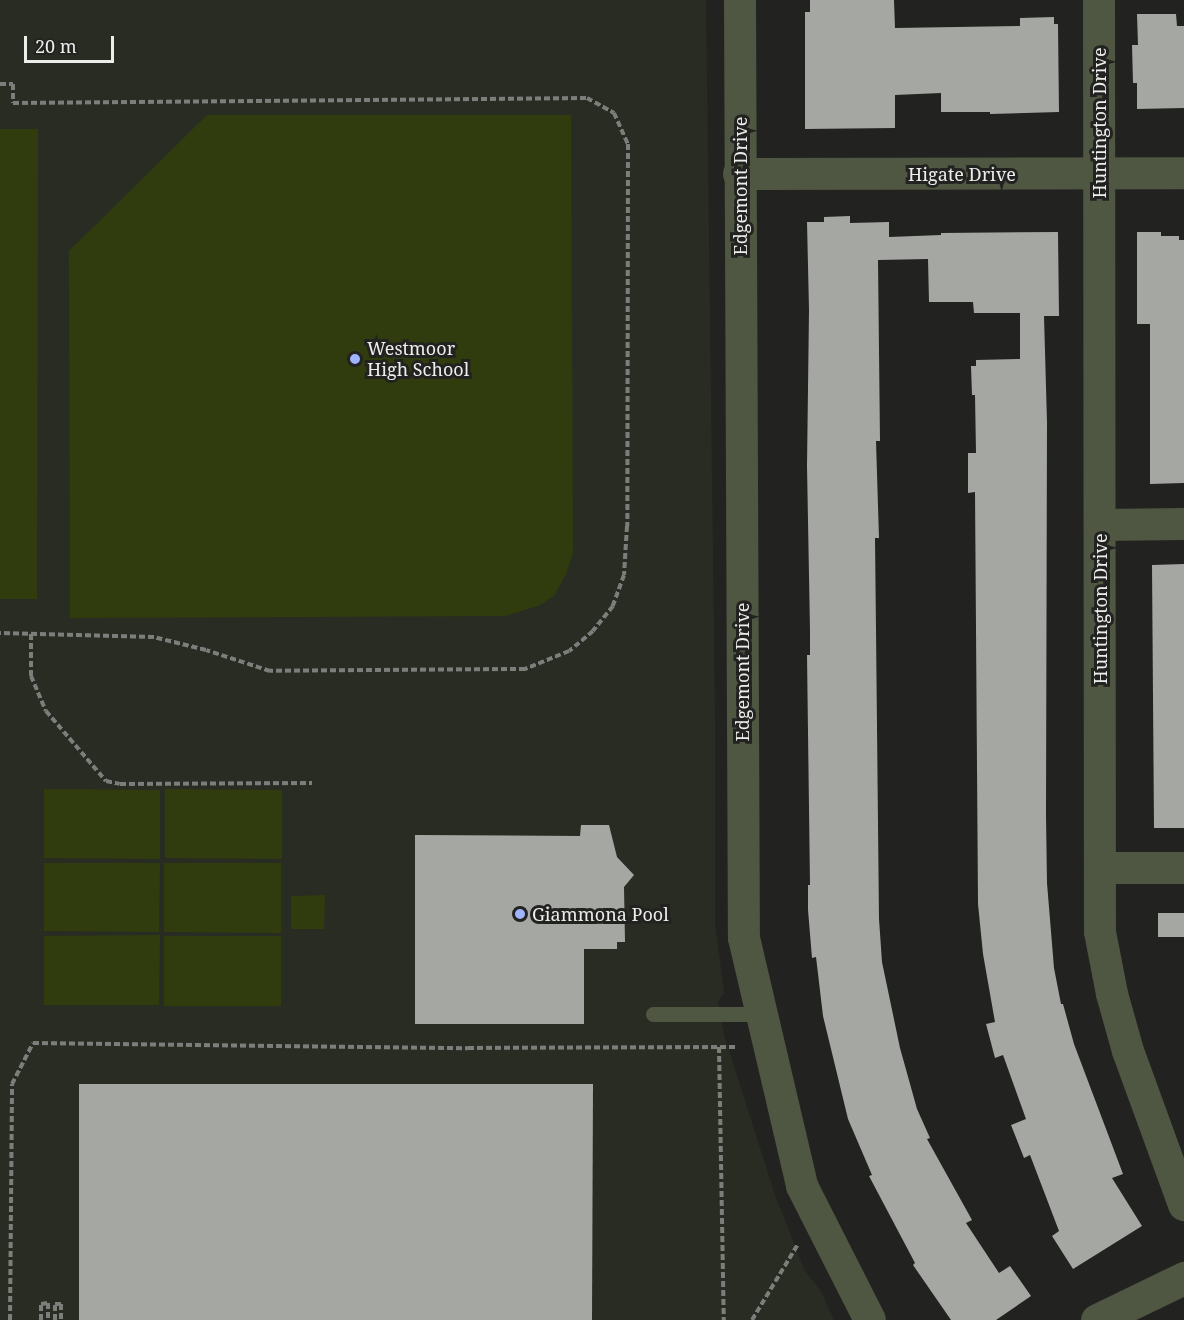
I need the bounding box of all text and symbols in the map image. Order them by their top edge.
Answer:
scale bar [27,24,117,62]
text: 20 m [35,34,77,58]
street label: Huntington Drive [1088,47,1110,199]
street label: Edgemont Drive [729,117,751,255]
street label: Higate Drive [908,163,1016,185]
place label: Westmoor High School [367,338,469,380]
marker: Westmoor High School [348,352,362,366]
street label: Huntington Drive [1089,533,1111,685]
street label: Edgemont Drive [731,603,753,741]
place label: Giammona Pool [532,903,669,925]
marker: Giammona Pool [513,907,527,921]

